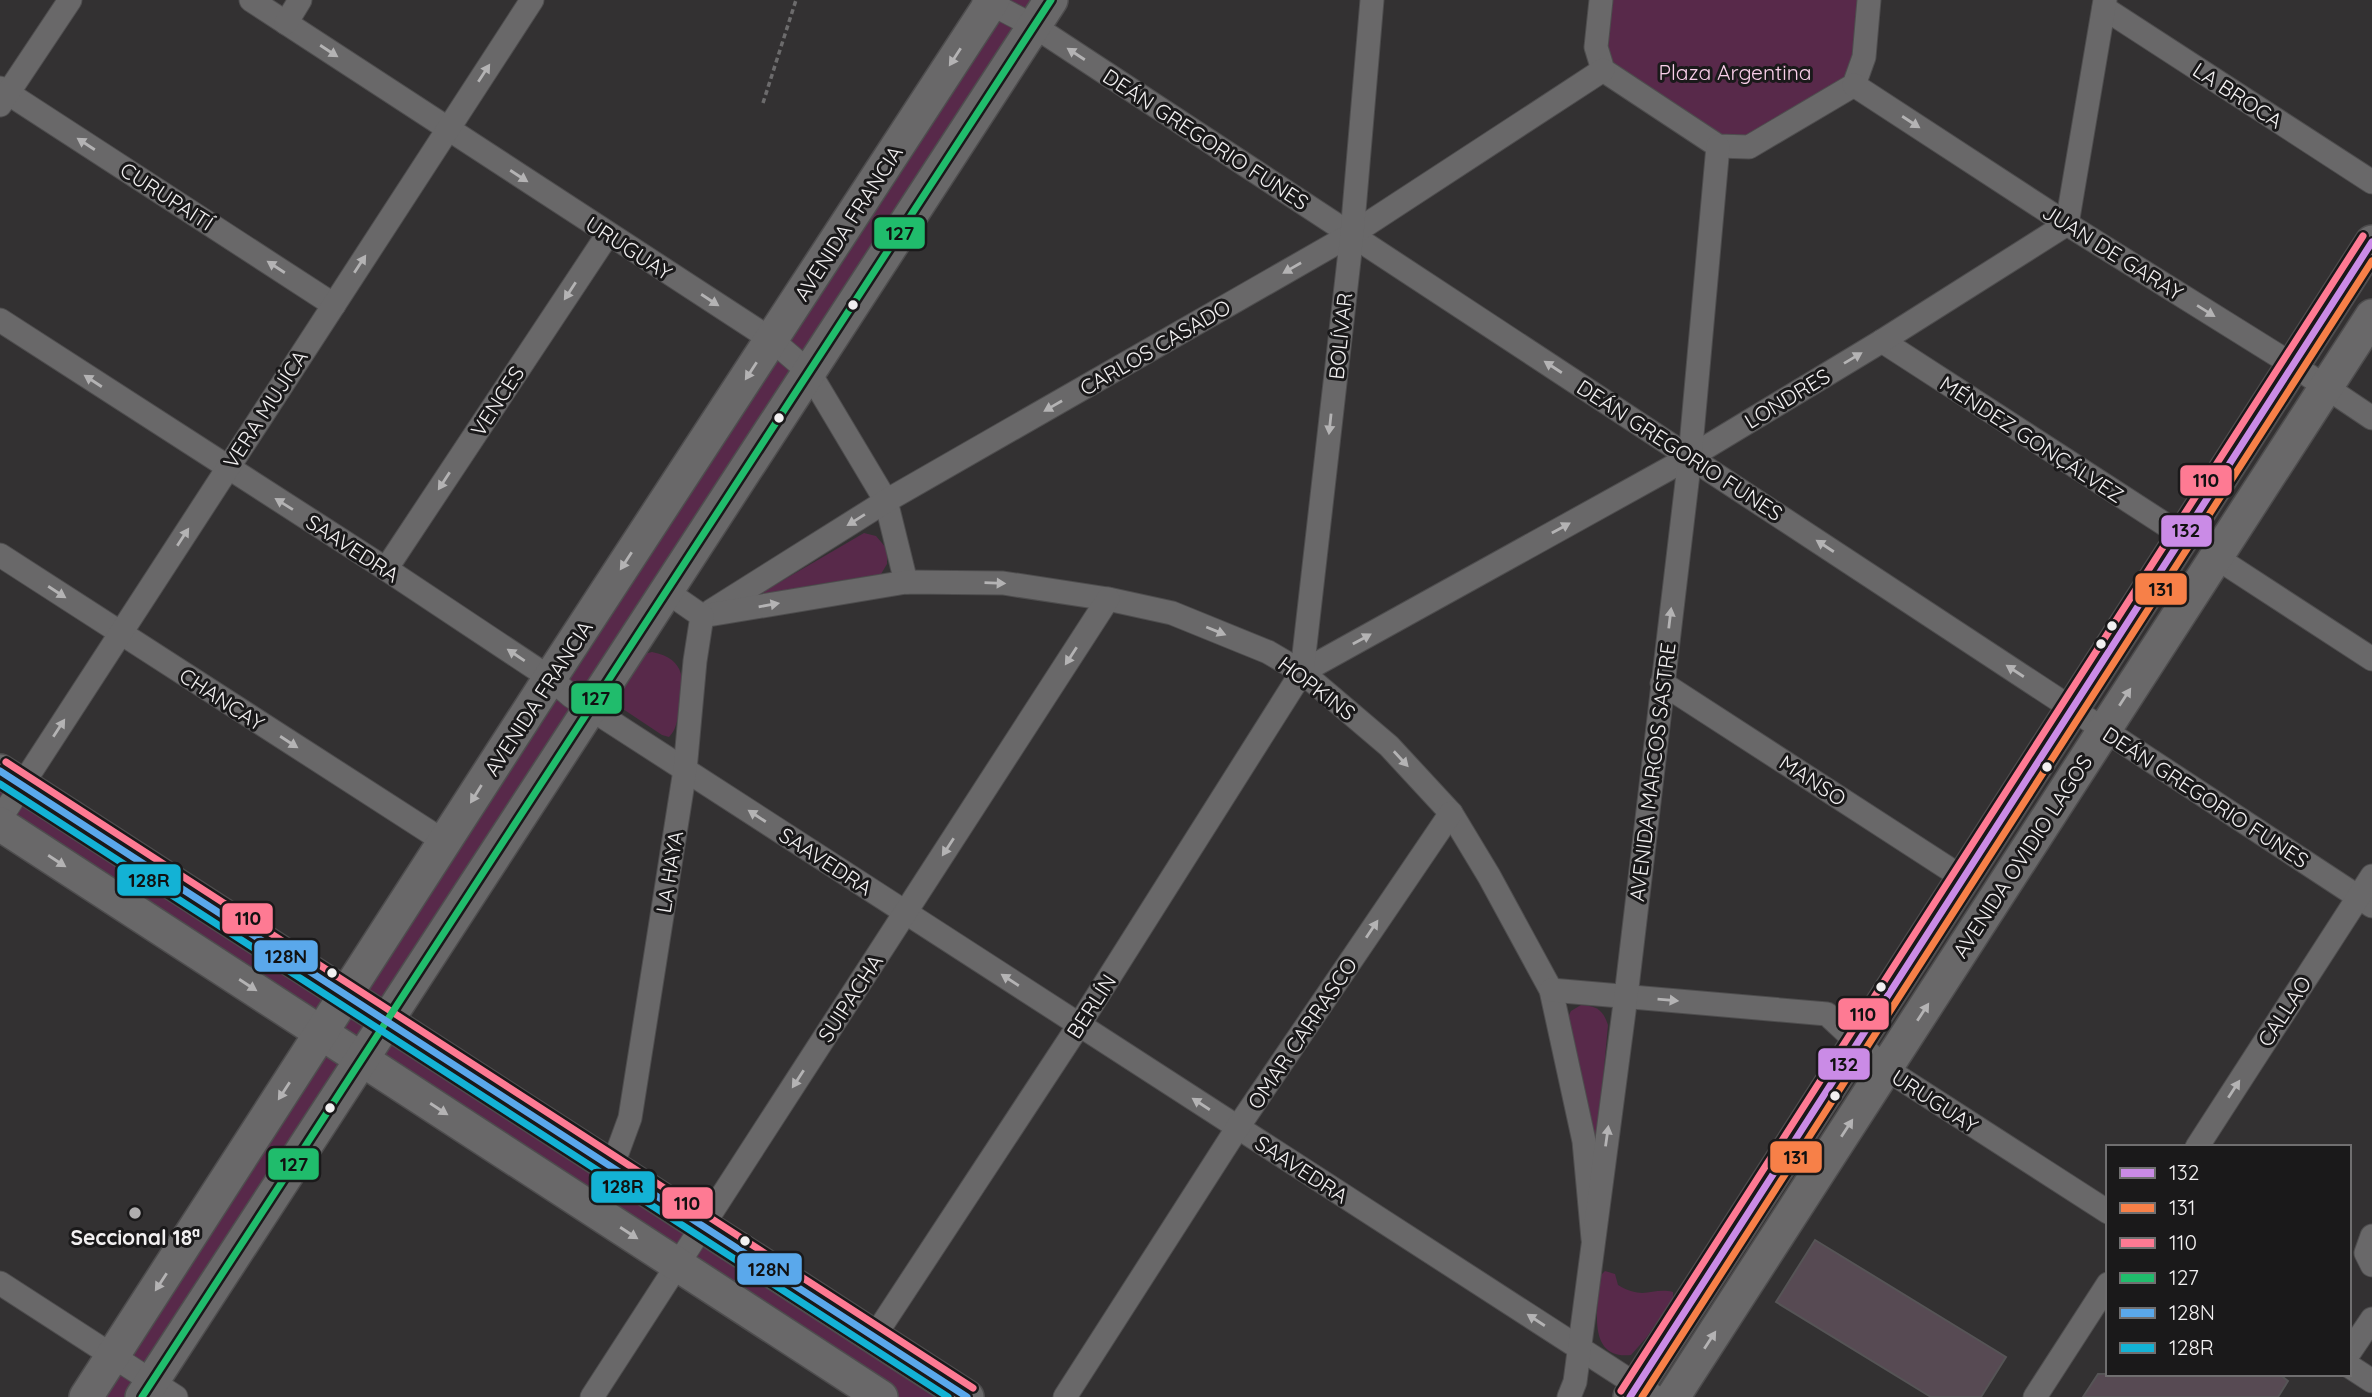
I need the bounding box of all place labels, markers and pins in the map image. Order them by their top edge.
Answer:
unlabelled marker [846,298,860,312]
unlabelled marker [772,411,786,425]
unlabelled marker [2105,619,2119,633]
unlabelled marker [2094,637,2108,651]
unlabelled marker [2040,760,2054,774]
unlabelled marker [325,966,339,980]
unlabelled marker [1874,980,1888,994]
unlabelled marker [1828,1089,1842,1103]
unlabelled marker [323,1101,337,1115]
marker: Seccional 18ª [127,1205,143,1221]
place label: Seccional 18ª [70,1224,200,1250]
unlabelled marker [738,1234,752,1248]

